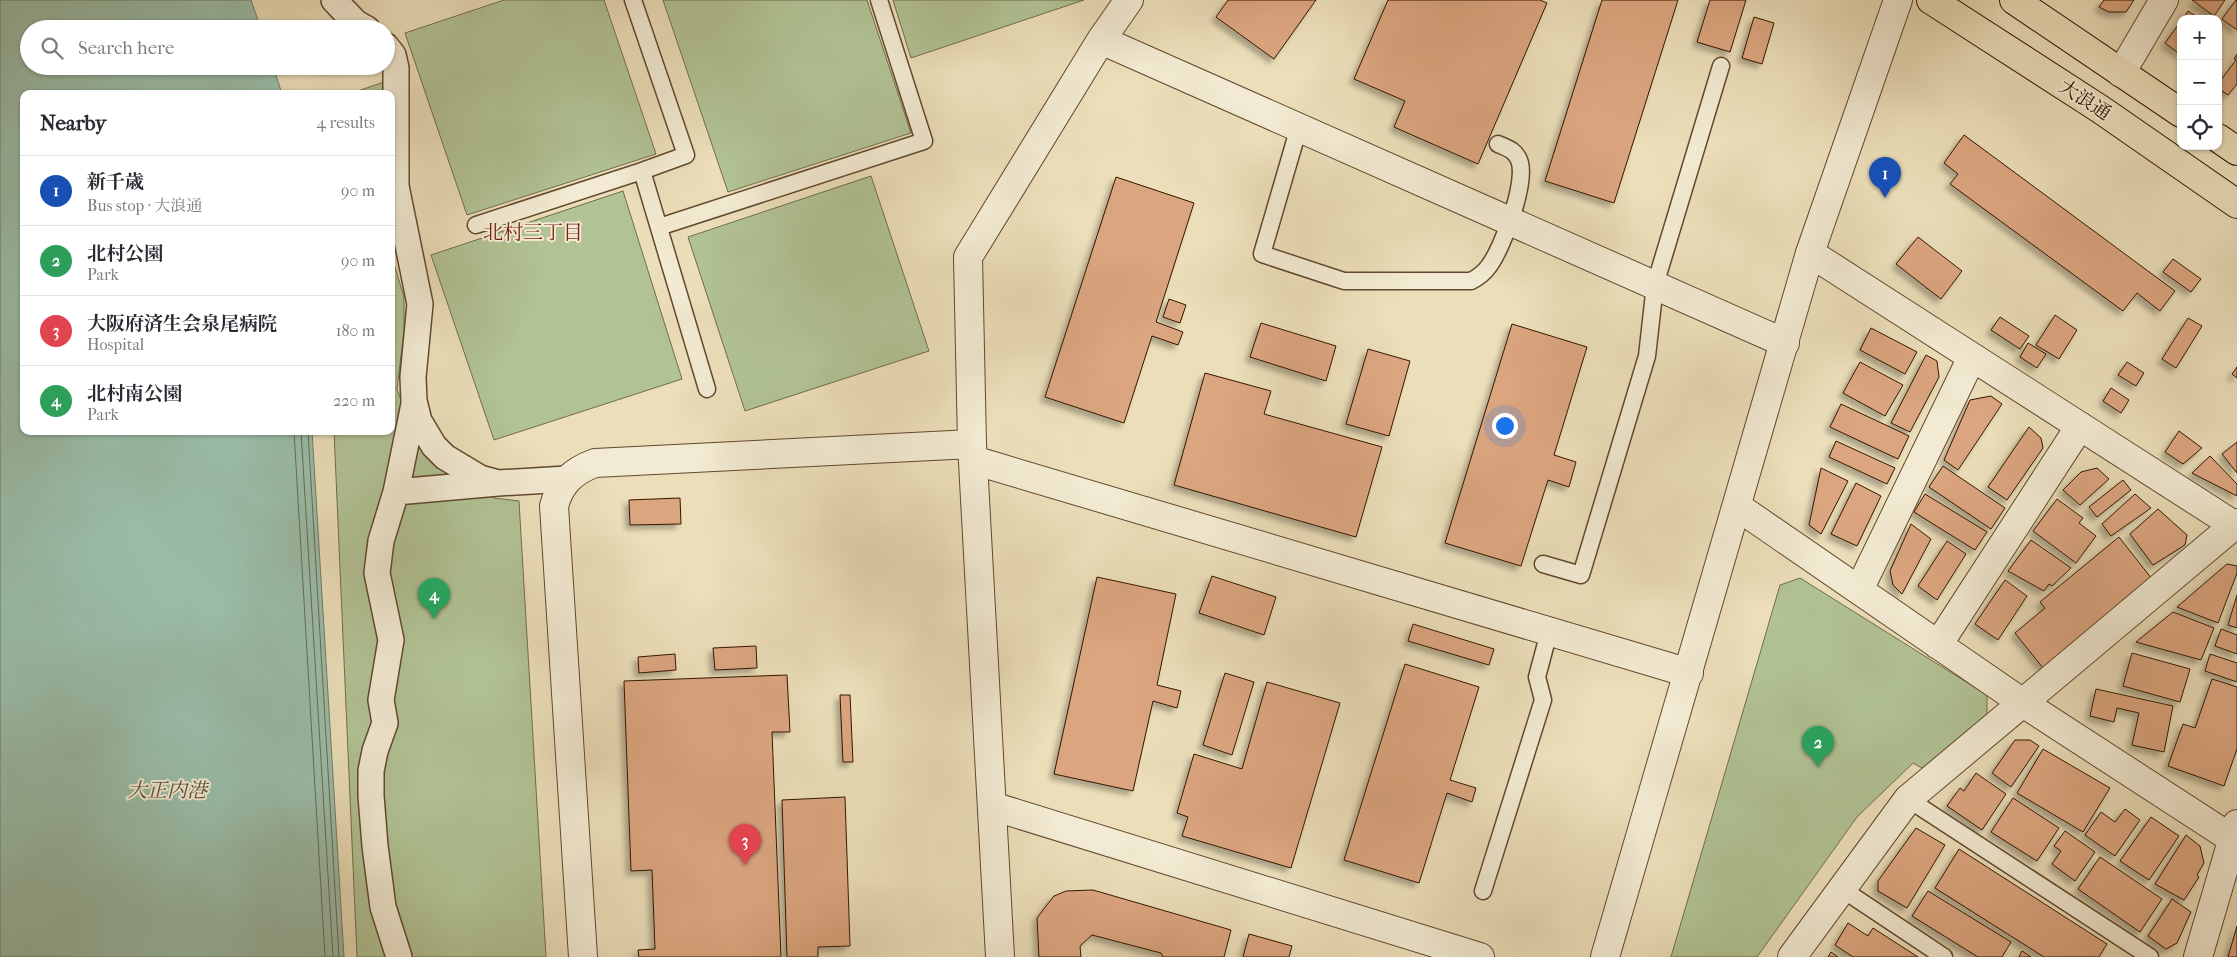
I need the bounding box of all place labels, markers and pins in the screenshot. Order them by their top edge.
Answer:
pin: 1 [1869,157,1901,198]
pin: 4 [418,578,450,619]
pin: 2 [1802,726,1834,767]
pin: 3 [729,824,761,865]

